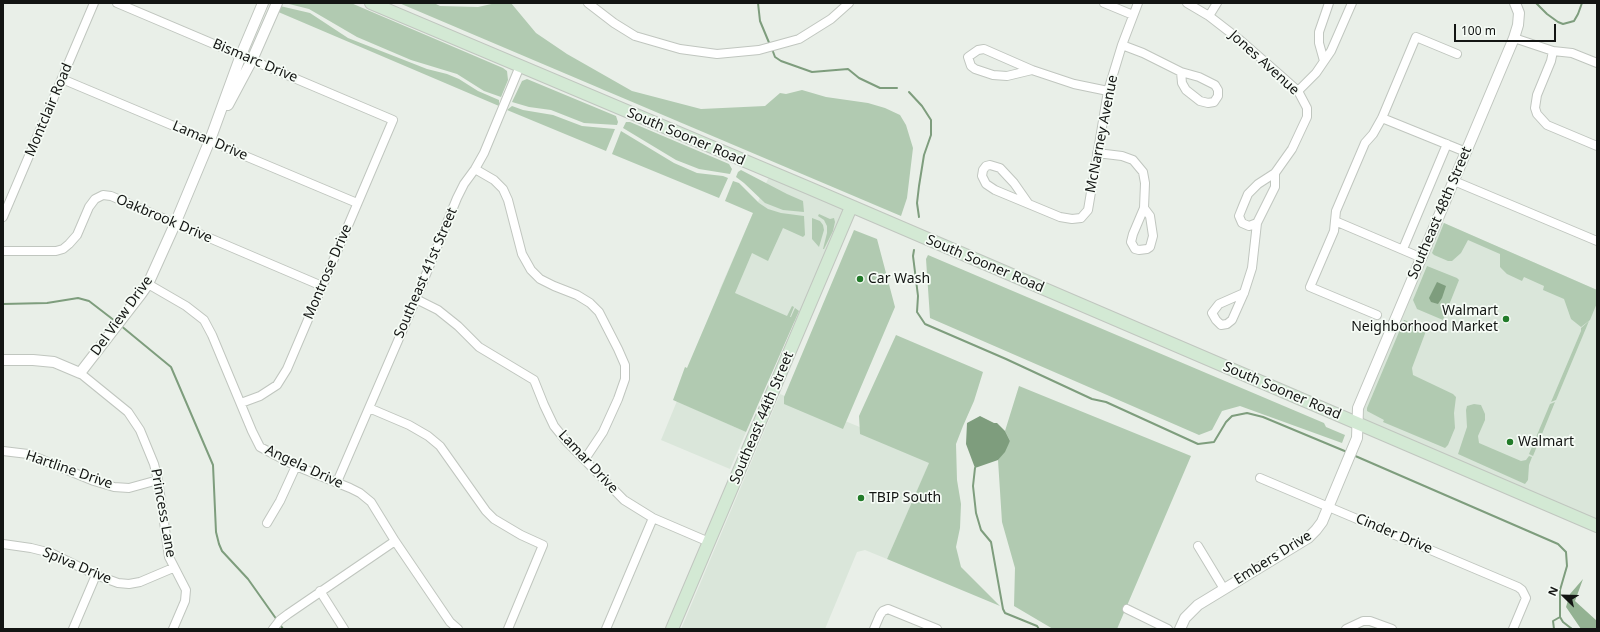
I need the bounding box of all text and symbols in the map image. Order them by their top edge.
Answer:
scale bar [1456,16,1558,42]
text: 100 m [1461,22,1496,39]
street label: Jones Avenue [1226,27,1302,99]
street label: Bismarc Drive [210,36,300,86]
street label: Montclair Road [22,61,76,159]
street label: McNarney Avenue [1082,74,1122,194]
street label: South Sooner Road [625,105,747,169]
street label: Lamar Drive [170,118,250,164]
street label: Southeast 48th Street [1405,144,1475,282]
street label: Oakbrook Drive [113,191,215,247]
street label: Southeast 41st Street [391,205,461,341]
street label: Montrose Drive [300,222,356,322]
street label: South Sooner Road [924,232,1046,296]
place label: Car Wash [868,271,930,287]
street label: Del View Drive [88,273,156,359]
marker: Car Wash [855,274,865,284]
place label: Walmart Neighborhood Market [1351,303,1498,336]
marker: Walmart Neighborhood Market [1501,314,1511,324]
street label: Southeast 44th Street [727,349,797,487]
street label: South Sooner Road [1221,359,1343,423]
street label: Lamar Drive [555,427,621,497]
place label: Walmart [1518,434,1574,450]
marker: Walmart [1505,437,1515,447]
street label: Angela Drive [262,442,346,492]
street label: Hartline Drive [23,447,115,493]
street label: Princess Lane [147,467,179,559]
place label: TBIP South [869,490,941,506]
marker: TBIP South [856,493,866,503]
street label: Cinder Drive [1353,510,1435,558]
street label: Embers Drive [1231,528,1315,588]
street label: Spiva Drive [40,544,114,588]
north arrow [1544,576,1584,616]
text: N [1544,584,1561,598]

